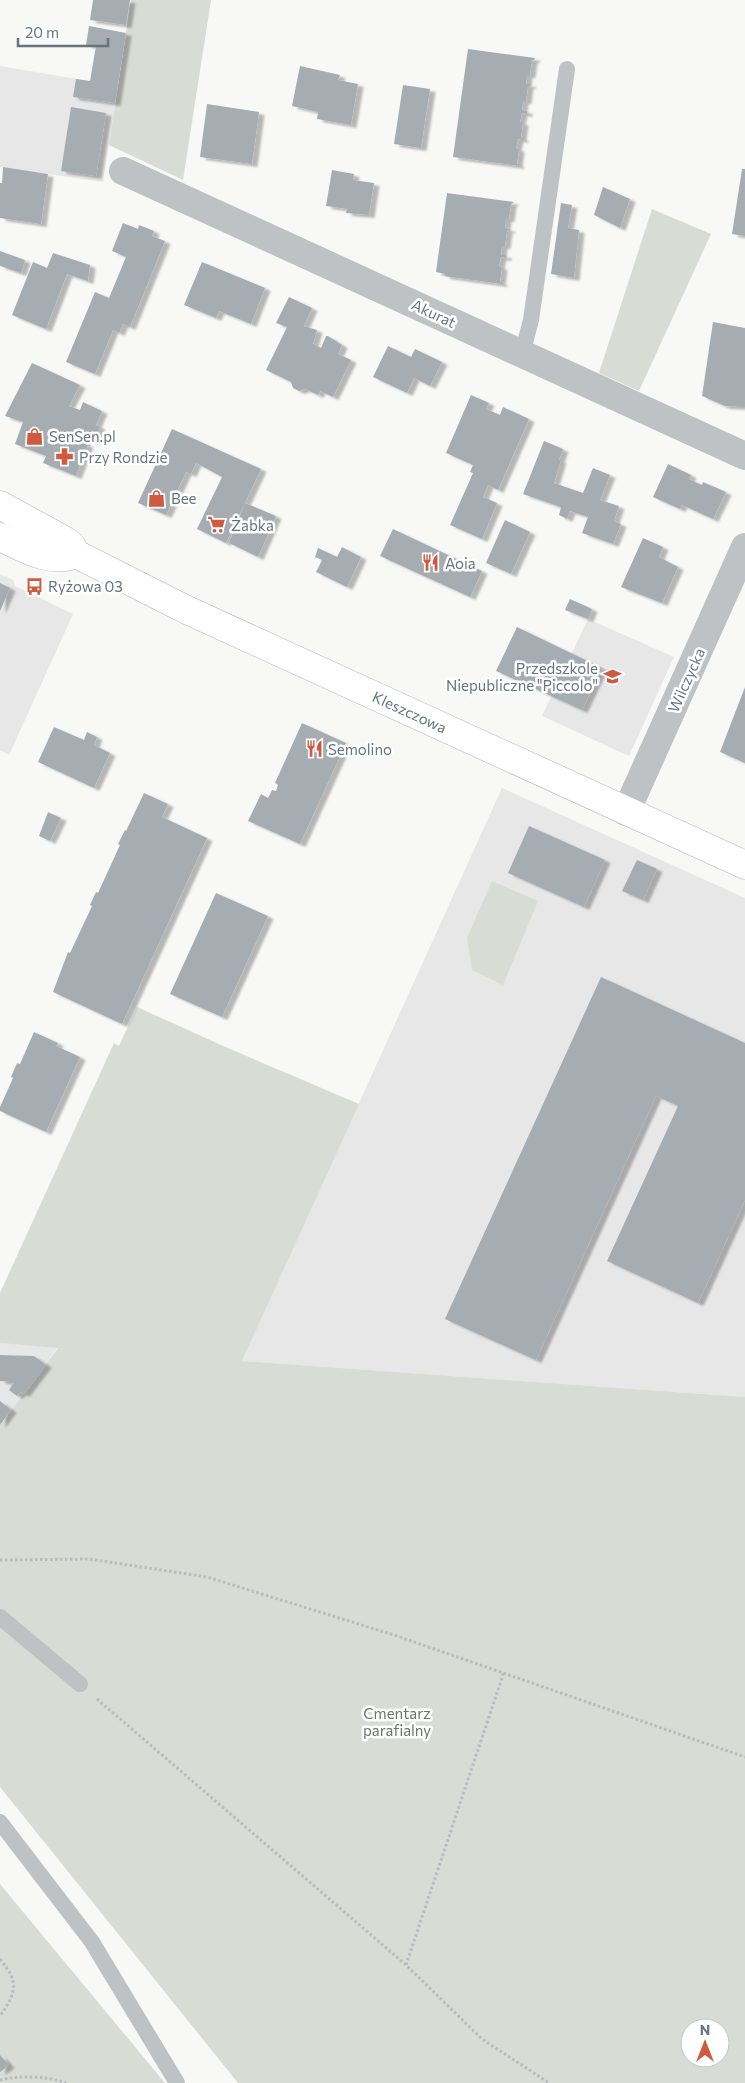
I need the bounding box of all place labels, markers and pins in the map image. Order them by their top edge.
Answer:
shop icon: SenSen.pl [25,426,45,446]
place label: SenSen.pl [49,427,116,445]
pharmacy icon: Przy Rondzie [55,447,75,467]
place label: Przy Rondzie [79,448,168,466]
shop icon: Bee [147,488,167,508]
place label: Bee [171,489,197,507]
supermarket icon: Żabka [207,515,227,535]
place label: Żabka [231,516,274,534]
restaurant icon: Aoia [421,553,441,573]
place label: Aoia [445,554,476,572]
bus stop icon: Ryżowa 03 [24,576,44,596]
place label: Ryżowa 03 [48,577,123,595]
place label: Przedszkole Niepubliczne "Piccolo" [446,659,598,694]
school or university icon: Przedszkole Niepubliczne "Piccolo" [602,667,622,687]
restaurant icon: Semolino [304,739,324,759]
place label: Semolino [328,740,392,758]

